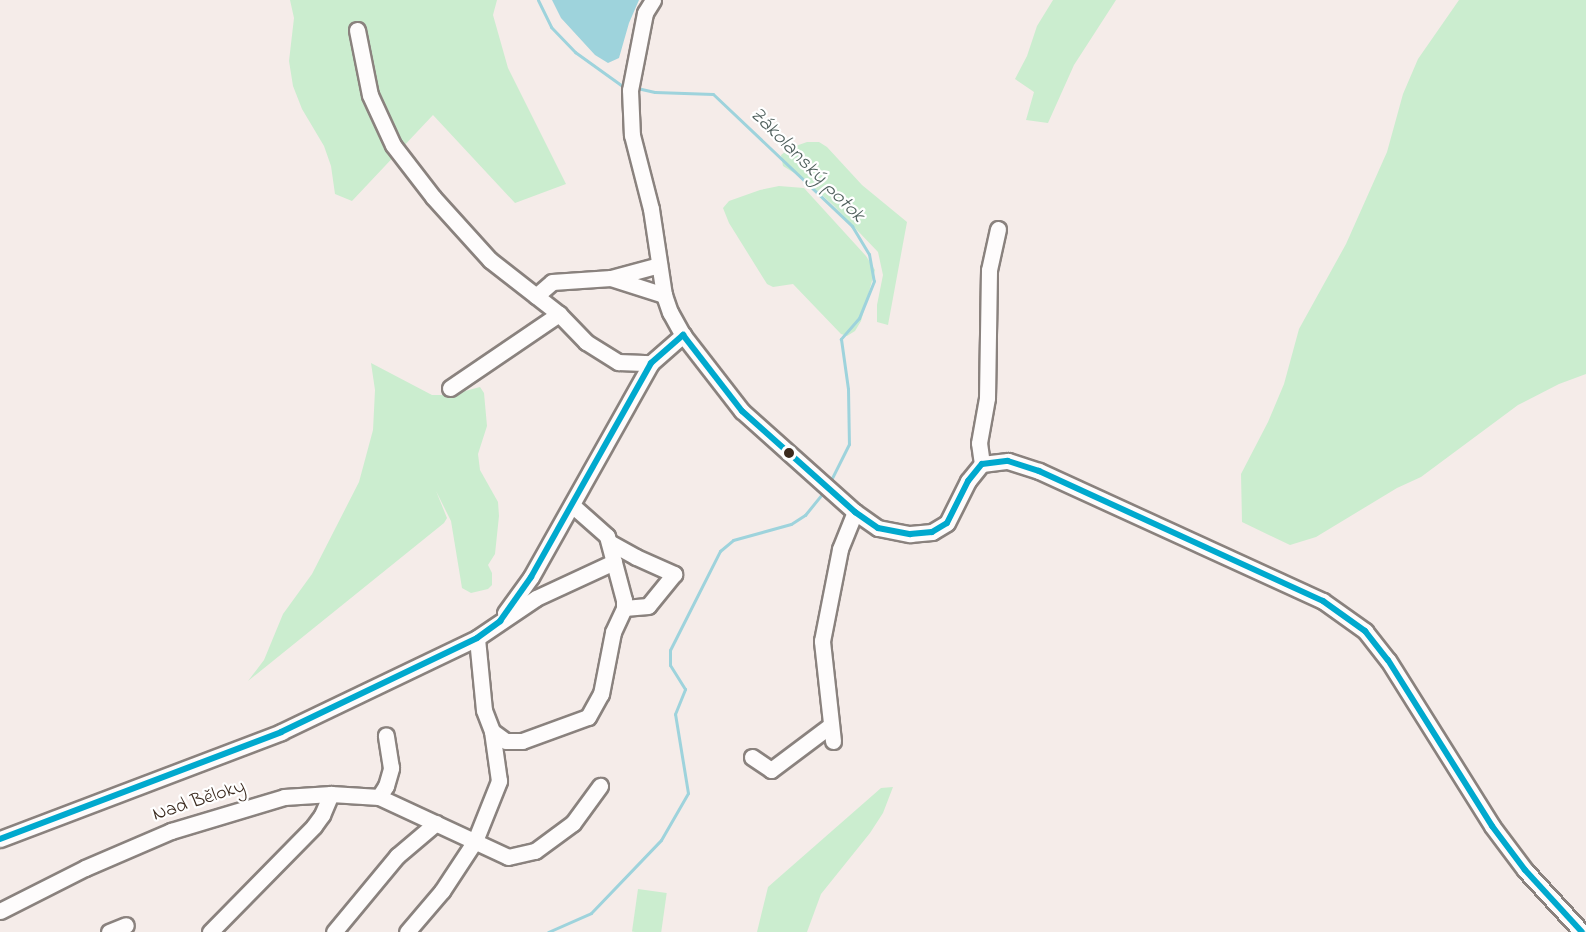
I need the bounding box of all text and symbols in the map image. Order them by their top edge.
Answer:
water label: Zákolanský potok [744,102,870,228]
unlabelled marker [783,447,795,459]
street label: Nad Běloky [150,775,248,827]

